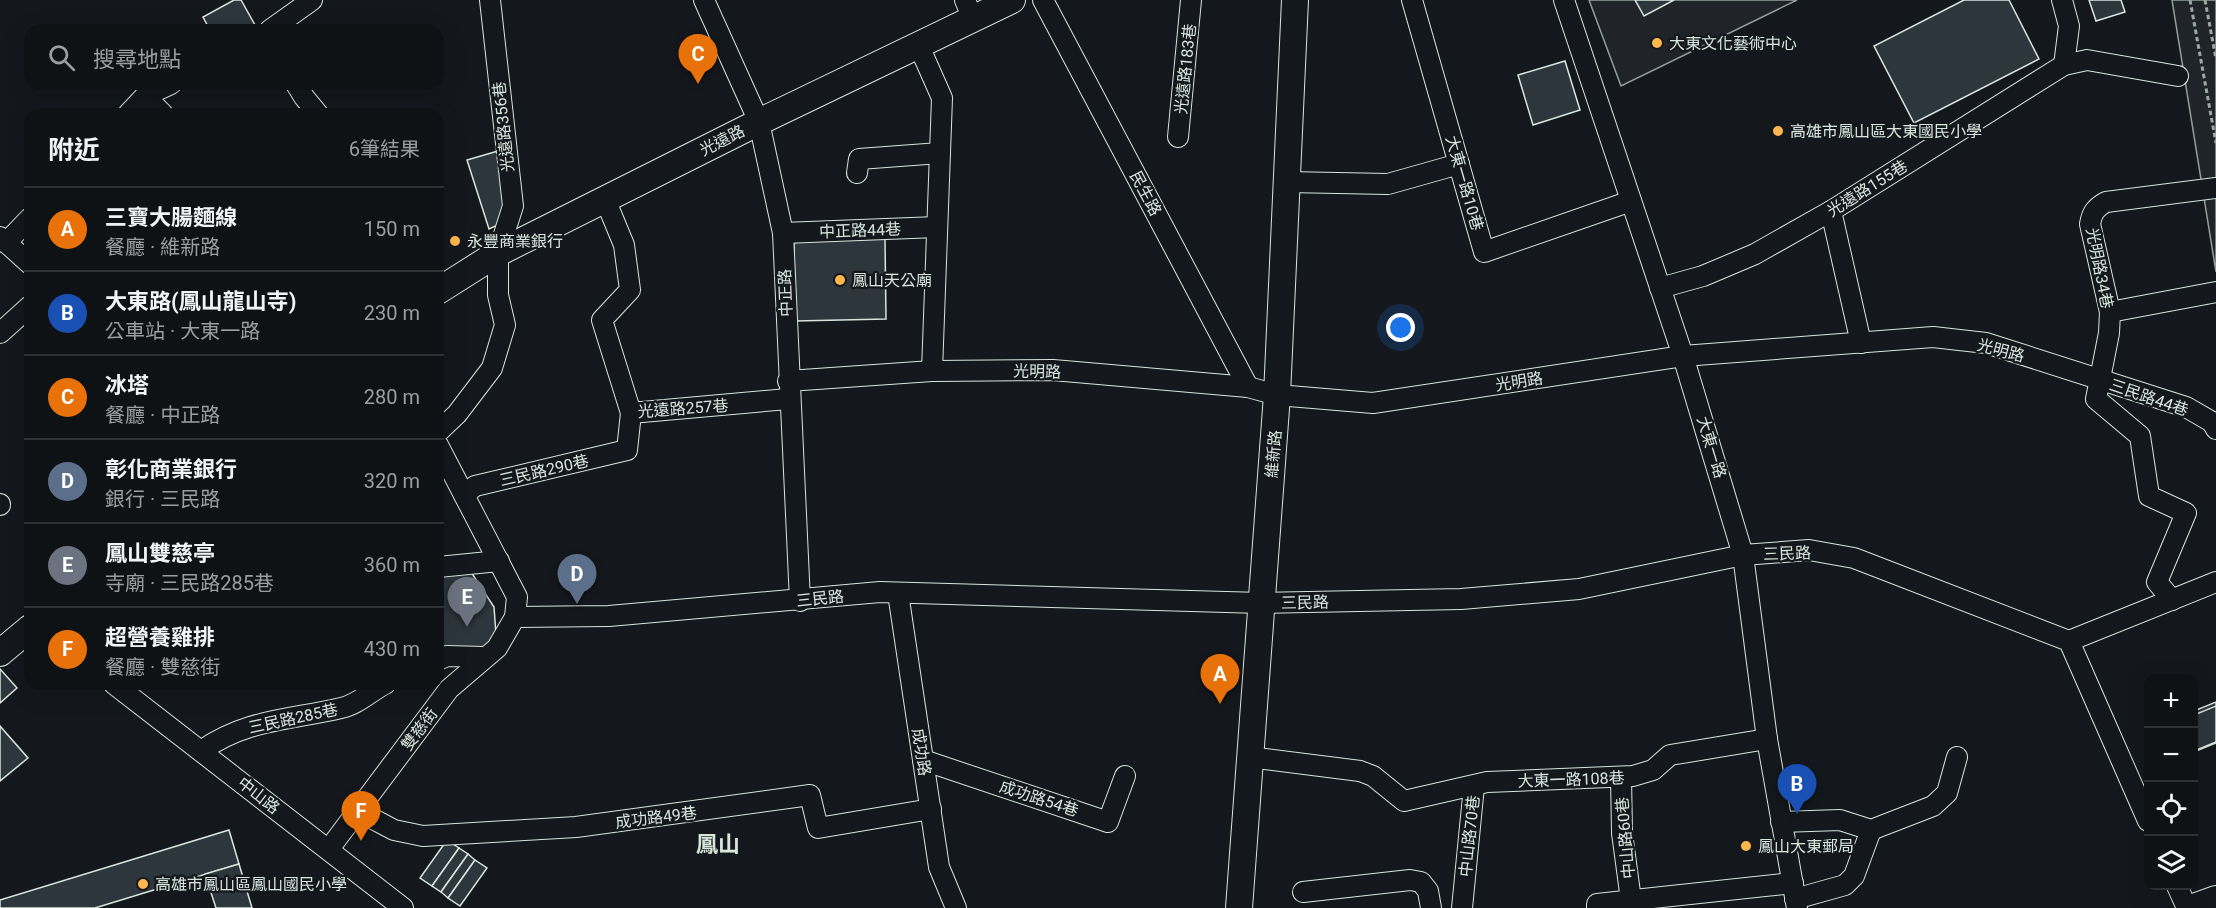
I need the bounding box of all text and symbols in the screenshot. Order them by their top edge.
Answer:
street label: 光遠路183巷 [1171,23,1200,115]
search box [24,24,444,90]
pin: C [678,34,718,84]
place label: 大東文化藝術中心 [1669,34,1797,53]
marker: 大東文化藝術中心 [1650,36,1664,50]
icon: search [45,41,78,74]
text: 搜尋地點 [93,47,181,72]
street label: 光遠路356巷 [489,81,518,173]
street label: 光遠路 [697,121,748,160]
place label: 高雄市鳳山區大東國民小學 [1790,122,1982,141]
marker: 高雄市鳳山區大東國民小學 [1771,124,1785,138]
street label: 大東一路10巷 [1442,133,1487,233]
text: 附近 [48,135,100,165]
text: 6筆結果 [349,137,420,161]
street label: 光遠路155巷 [1824,156,1911,221]
street label: 民生路 [1126,168,1165,219]
text: 三寶大腸麵線 [105,205,237,230]
text: A [61,217,74,241]
text: 150 m [364,217,420,241]
street label: 中正路44巷 [819,220,901,241]
street label: 光明路34巷 [2082,226,2117,310]
place label: 永豐商業銀行 [467,232,563,251]
marker: 永豐商業銀行 [448,234,462,248]
text: 餐廳 · 維新路 [105,235,220,259]
street label: 中正路 [775,269,796,317]
place label: 鳳山天公廟 [852,271,932,290]
marker: 鳳山天公廟 [833,273,847,287]
text: 大東路(鳳山龍山寺) [105,289,296,314]
text: B [61,301,74,325]
text: 230 m [364,301,420,325]
your location [1386,313,1415,342]
text: 公車站 · 大東一路 [105,319,260,343]
street label: 光明路 [1975,335,2027,366]
street label: 光明路 [1013,362,1061,381]
street label: 光明路 [1494,368,1544,395]
text: 冰塔 [105,373,149,398]
street label: 三民路44巷 [2107,375,2191,420]
text: C [61,385,74,409]
text: 280 m [364,385,420,409]
street label: 光遠路257巷 [637,396,729,421]
text: 餐廳 · 中正路 [105,403,220,427]
street label: 大東一路 [1693,414,1730,481]
street label: 維新路 [1262,429,1285,479]
street label: 三民路290巷 [498,451,591,490]
text: 彰化商業銀行 [105,457,237,482]
text: D [61,469,74,493]
text: 320 m [364,469,420,493]
text: 銀行 · 三民路 [105,487,220,511]
text: 鳳山雙慈亭 [105,541,215,566]
street label: 三民路 [1763,543,1811,564]
text: E [62,553,73,577]
text: 360 m [364,553,420,577]
pin: D [558,554,596,604]
text: 寺廟 · 三民路285巷 [105,571,274,595]
pin: E [448,578,486,627]
street label: 三民路 [795,587,845,610]
street label: 三民路 [1281,593,1329,612]
text: 超營養雞排 [105,625,215,650]
text: F [62,637,73,661]
text: 430 m [364,637,420,661]
pin: A [1200,654,1240,704]
text: 餐廳 · 雙慈街 [105,655,220,679]
map controls [2144,674,2198,890]
button: + [2144,674,2198,728]
street label: 三民路285巷 [247,700,340,737]
street label: 雙慈街 [397,704,441,754]
street label: 成功路 [908,727,935,777]
button: − [2144,728,2198,782]
pin: B [1778,764,1816,814]
street label: 大東一路108巷 [1517,768,1625,791]
street label: 中山路 [234,773,283,818]
street label: 成功路54巷 [997,777,1081,820]
button: locate [2144,782,2198,836]
pin: F [342,792,380,841]
street label: 中山路70巷 [1456,794,1483,878]
street label: 中山路60巷 [1612,796,1639,880]
street label: 成功路49巷 [614,803,698,832]
district label: 鳳山 [696,832,740,857]
button: layers [2144,836,2198,890]
place label: 鳳山大東郵局 [1758,837,1854,856]
marker: 鳳山大東郵局 [1739,839,1753,853]
place label: 高雄市鳳山區鳳山國民小學 [155,875,347,894]
marker: 高雄市鳳山區鳳山國民小學 [136,877,150,891]

